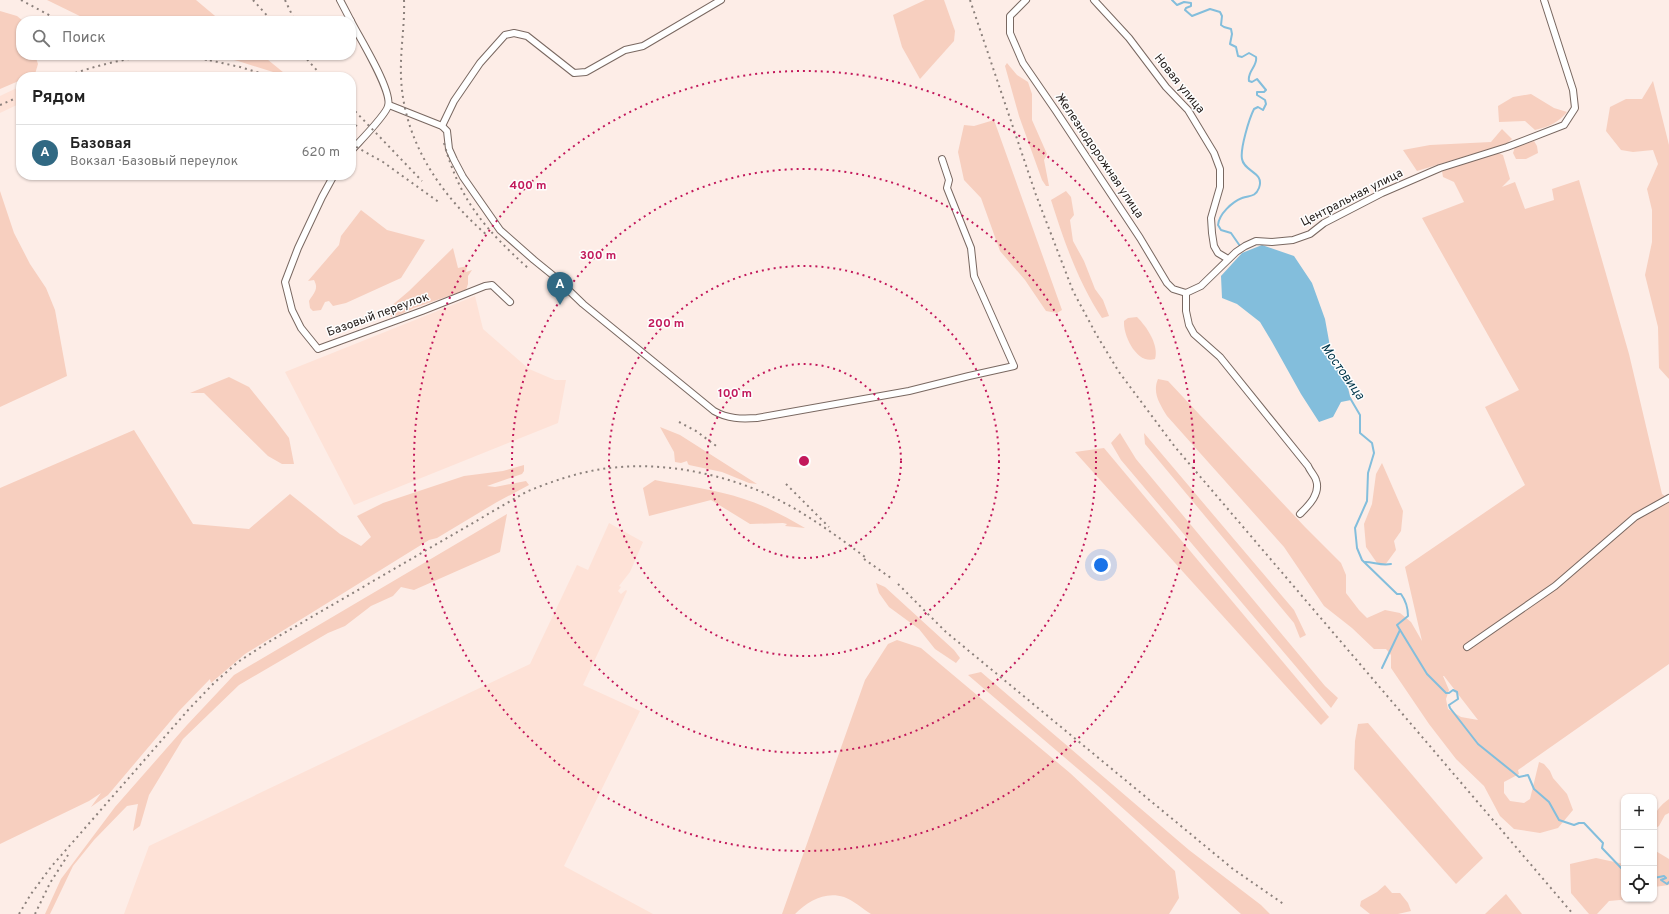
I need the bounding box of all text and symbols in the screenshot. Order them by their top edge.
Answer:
search box [16,16,356,60]
icon: search [30,27,52,49]
text: Поиск [62,29,106,48]
street label: Новая улица [1150,51,1208,117]
text: Рядом [32,87,85,109]
street label: Железнодорожная улица [1051,90,1147,222]
text: Базовая [70,135,131,154]
text: A [40,145,50,161]
text: 620 m [302,145,340,161]
text: Вокзал · Базовый переулок [70,154,238,170]
street label: Центральная улица [1298,165,1406,231]
text: 400 m [509,178,547,194]
text: 300 m [580,248,616,264]
pin: A [547,272,573,305]
street label: Базовый переулок [325,289,431,341]
text: 200 m [648,316,684,332]
water label: Мостовица [1317,341,1367,404]
text: 100 m [718,386,752,402]
centre of rings [797,454,811,468]
your location [1091,555,1111,575]
map controls [1621,794,1657,902]
button: + [1621,794,1657,830]
button: − [1621,830,1657,866]
button: locate [1621,866,1657,902]

